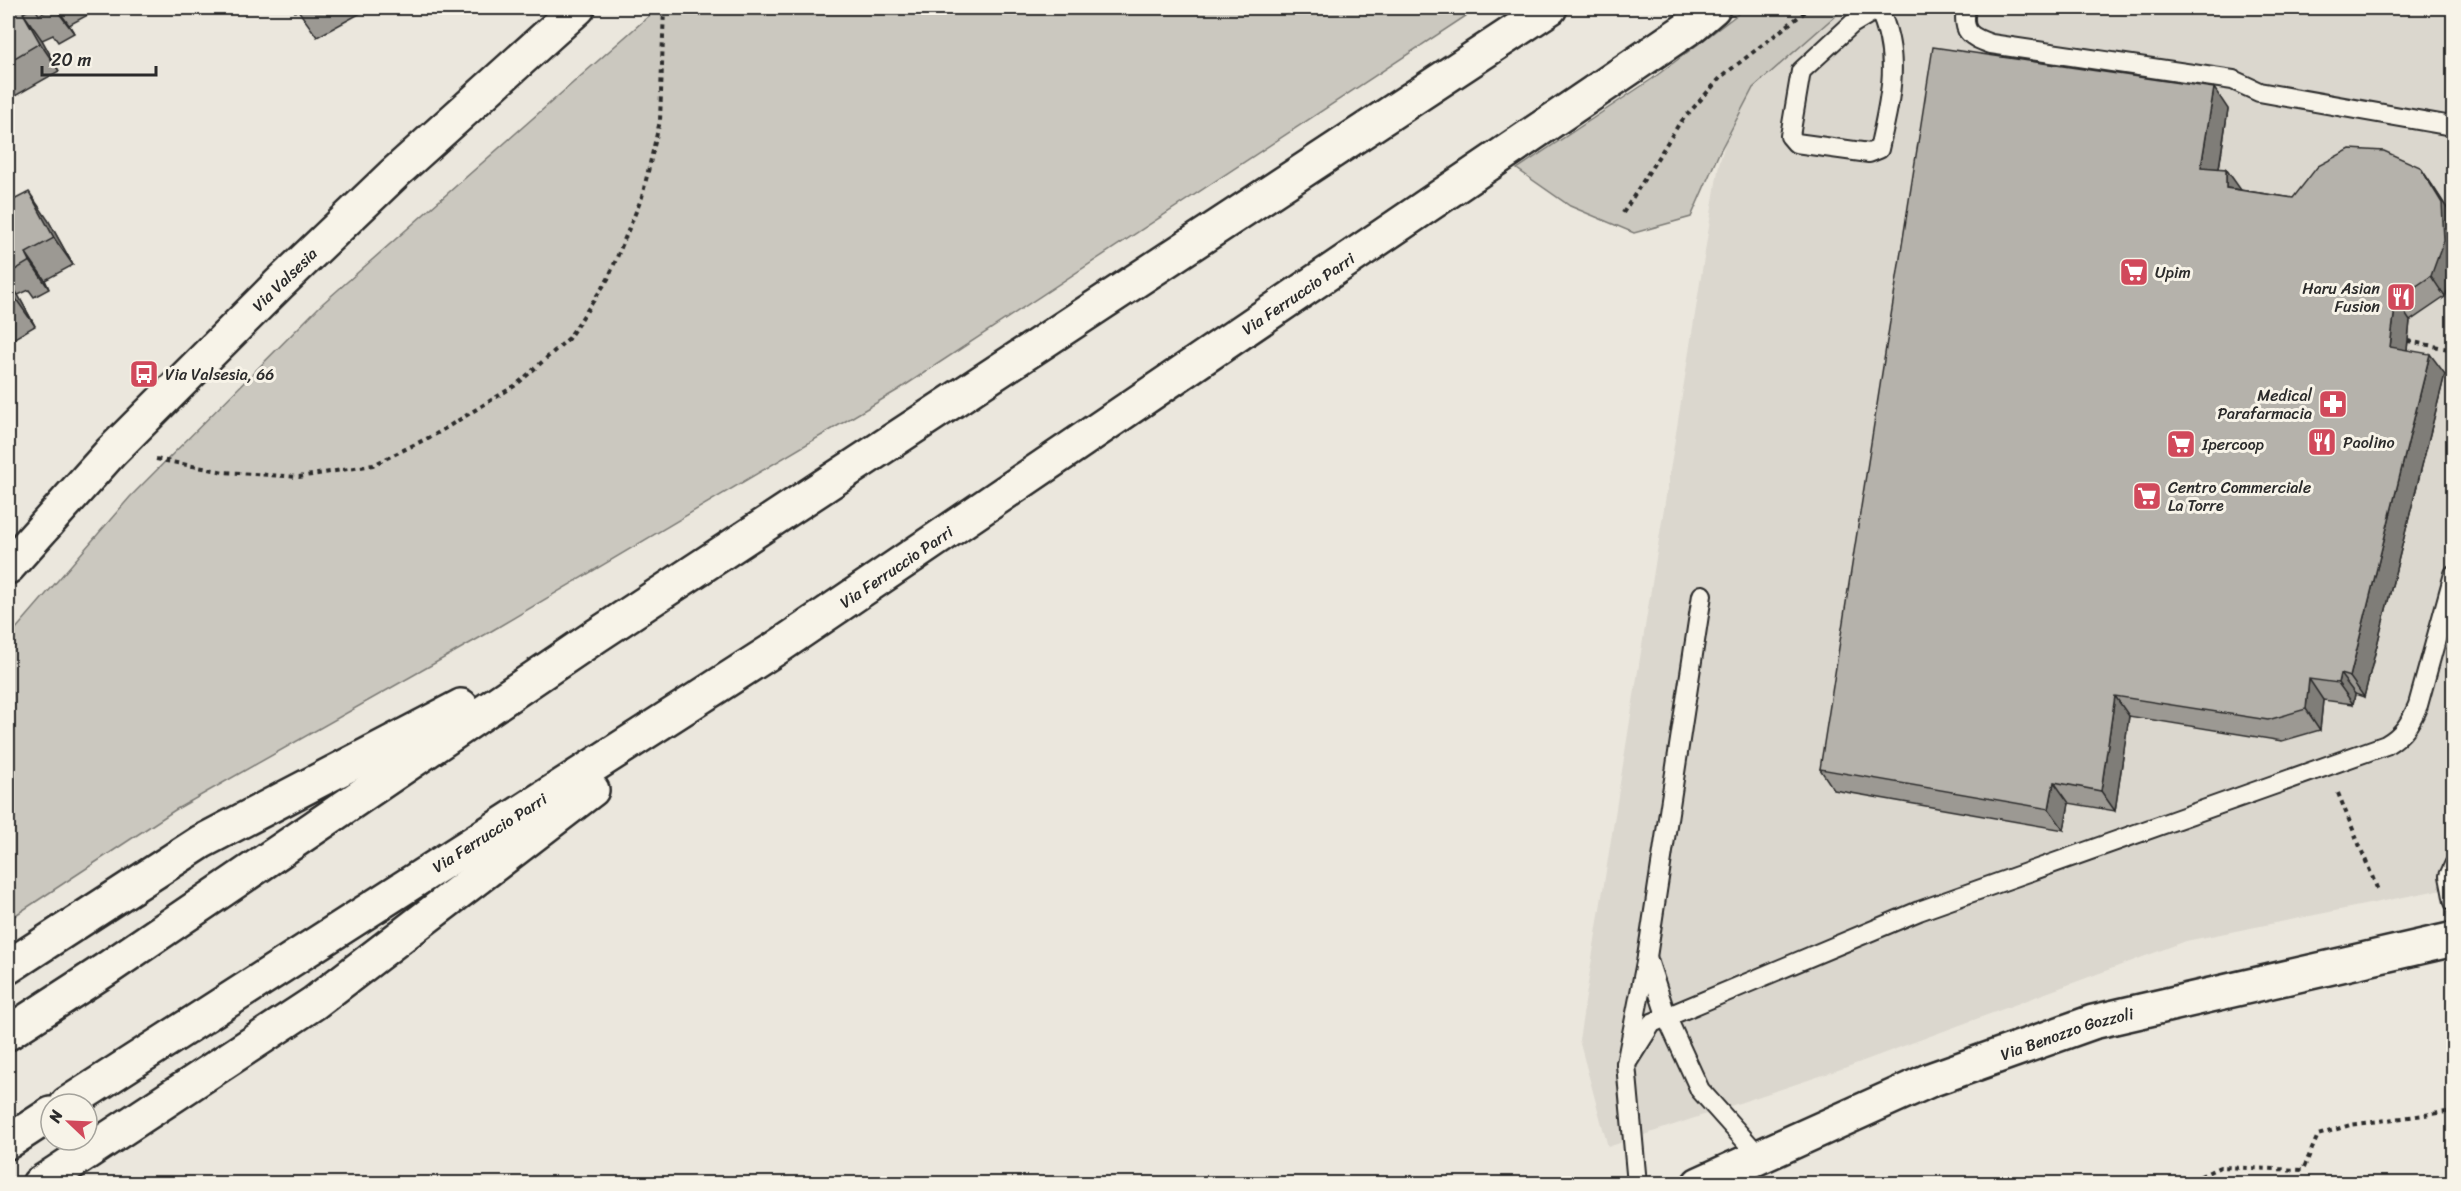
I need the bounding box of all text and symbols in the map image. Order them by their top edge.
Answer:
scale bar [42,39,156,77]
text: 20 m [51,44,91,76]
street label: Via Valsesia [245,240,324,319]
street label: Via Ferruccio Parri [1236,244,1362,343]
supermarket icon: Upim [2118,256,2150,288]
place label: Upim [2155,258,2191,287]
place label: Haru Asian Fusion [2302,274,2380,321]
restaurant icon: Haru Asian Fusion [2385,281,2417,313]
bus stop icon: Via Valsesia, 66 [128,358,160,390]
place label: Via Valsesia, 66 [165,360,274,389]
place label: Medical Parafarmacia [2217,381,2312,428]
pharmacy icon: Medical Parafarmacia [2317,388,2349,420]
restaurant icon: Paolino [2306,426,2338,458]
supermarket icon: Ipercoop [2165,428,2197,460]
place label: Paolino [2343,428,2395,457]
place label: Ipercoop [2201,430,2265,459]
place label: Centro Commerciale La Torre [2168,473,2311,520]
supermarket icon: Centro Commerciale La Torre [2131,480,2163,512]
street label: Via Ferruccio Parri [834,518,960,616]
street label: Via Ferruccio Parri [426,785,553,881]
street label: Via Benozzo Gozzoli [1996,999,2137,1069]
north arrow [39,1092,99,1152]
text: N [40,1105,72,1128]

